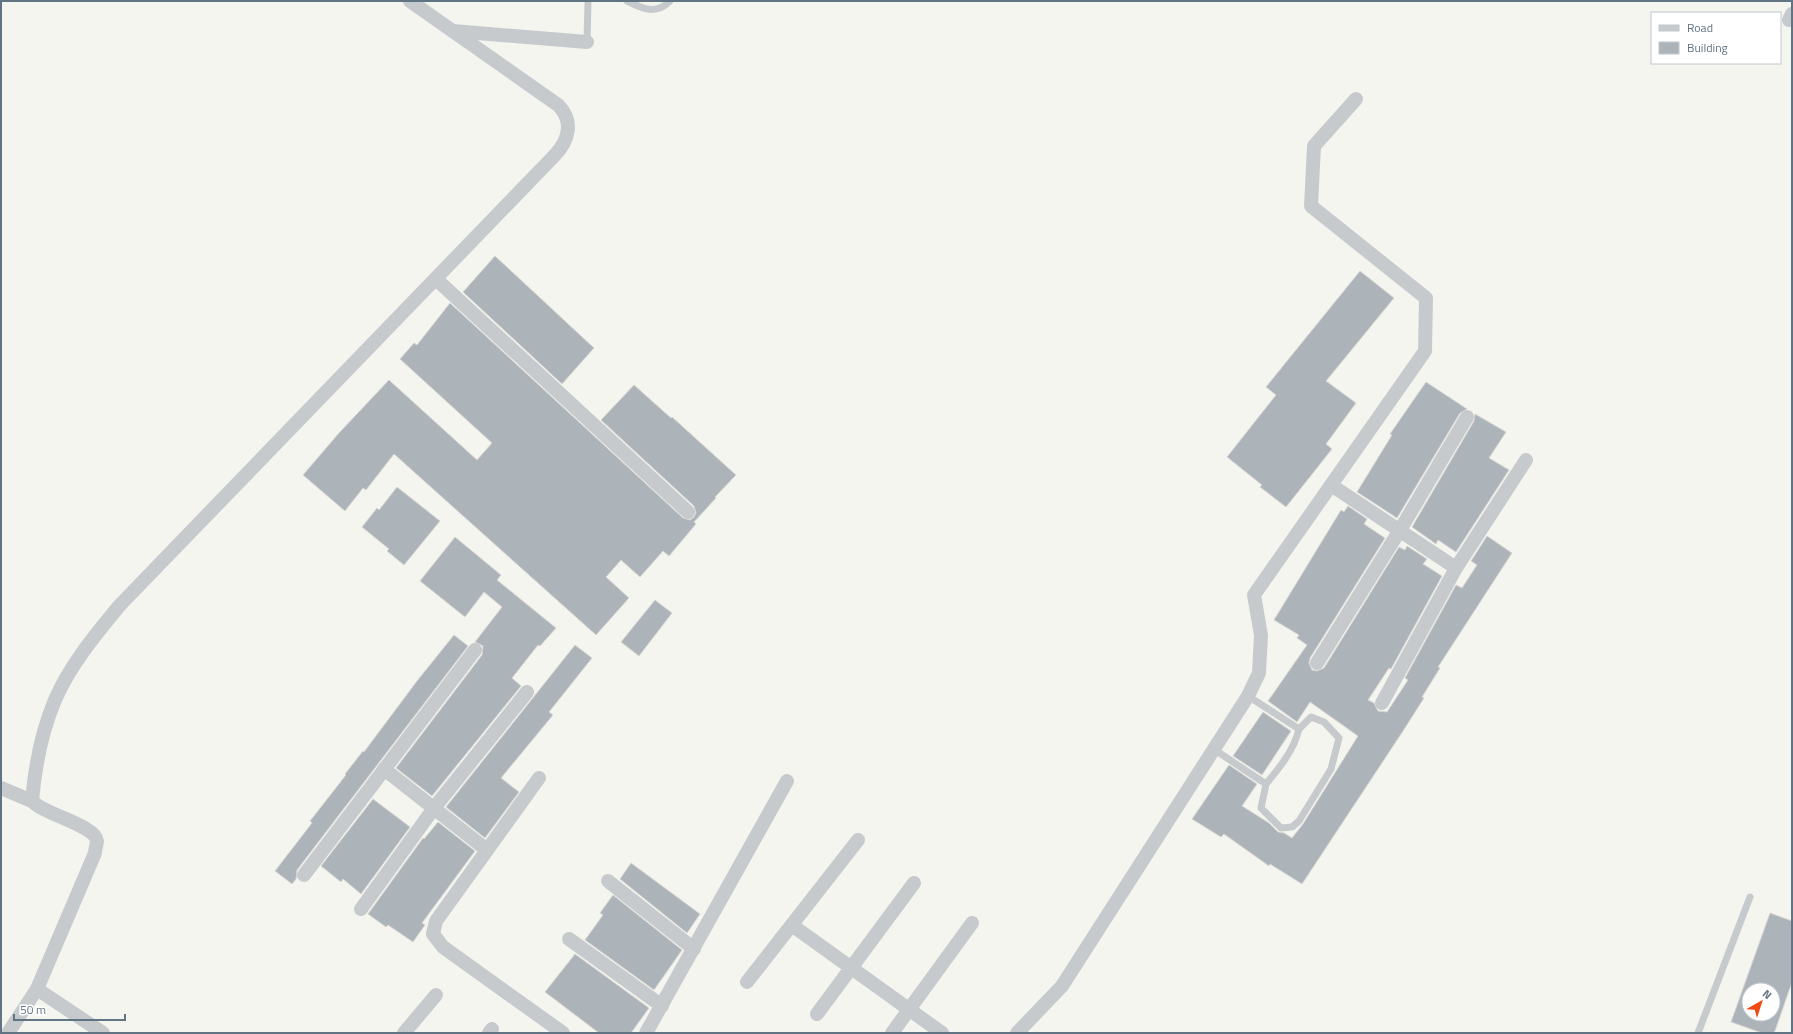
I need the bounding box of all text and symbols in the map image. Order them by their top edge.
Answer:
legend [1651,12,1781,64]
text: Road [1687,18,1713,37]
text: Building [1687,38,1728,57]
north arrow [1741,982,1781,1022]
text: N [1759,986,1775,1003]
scale bar [14,996,125,1022]
text: 50 m [20,1000,46,1019]

